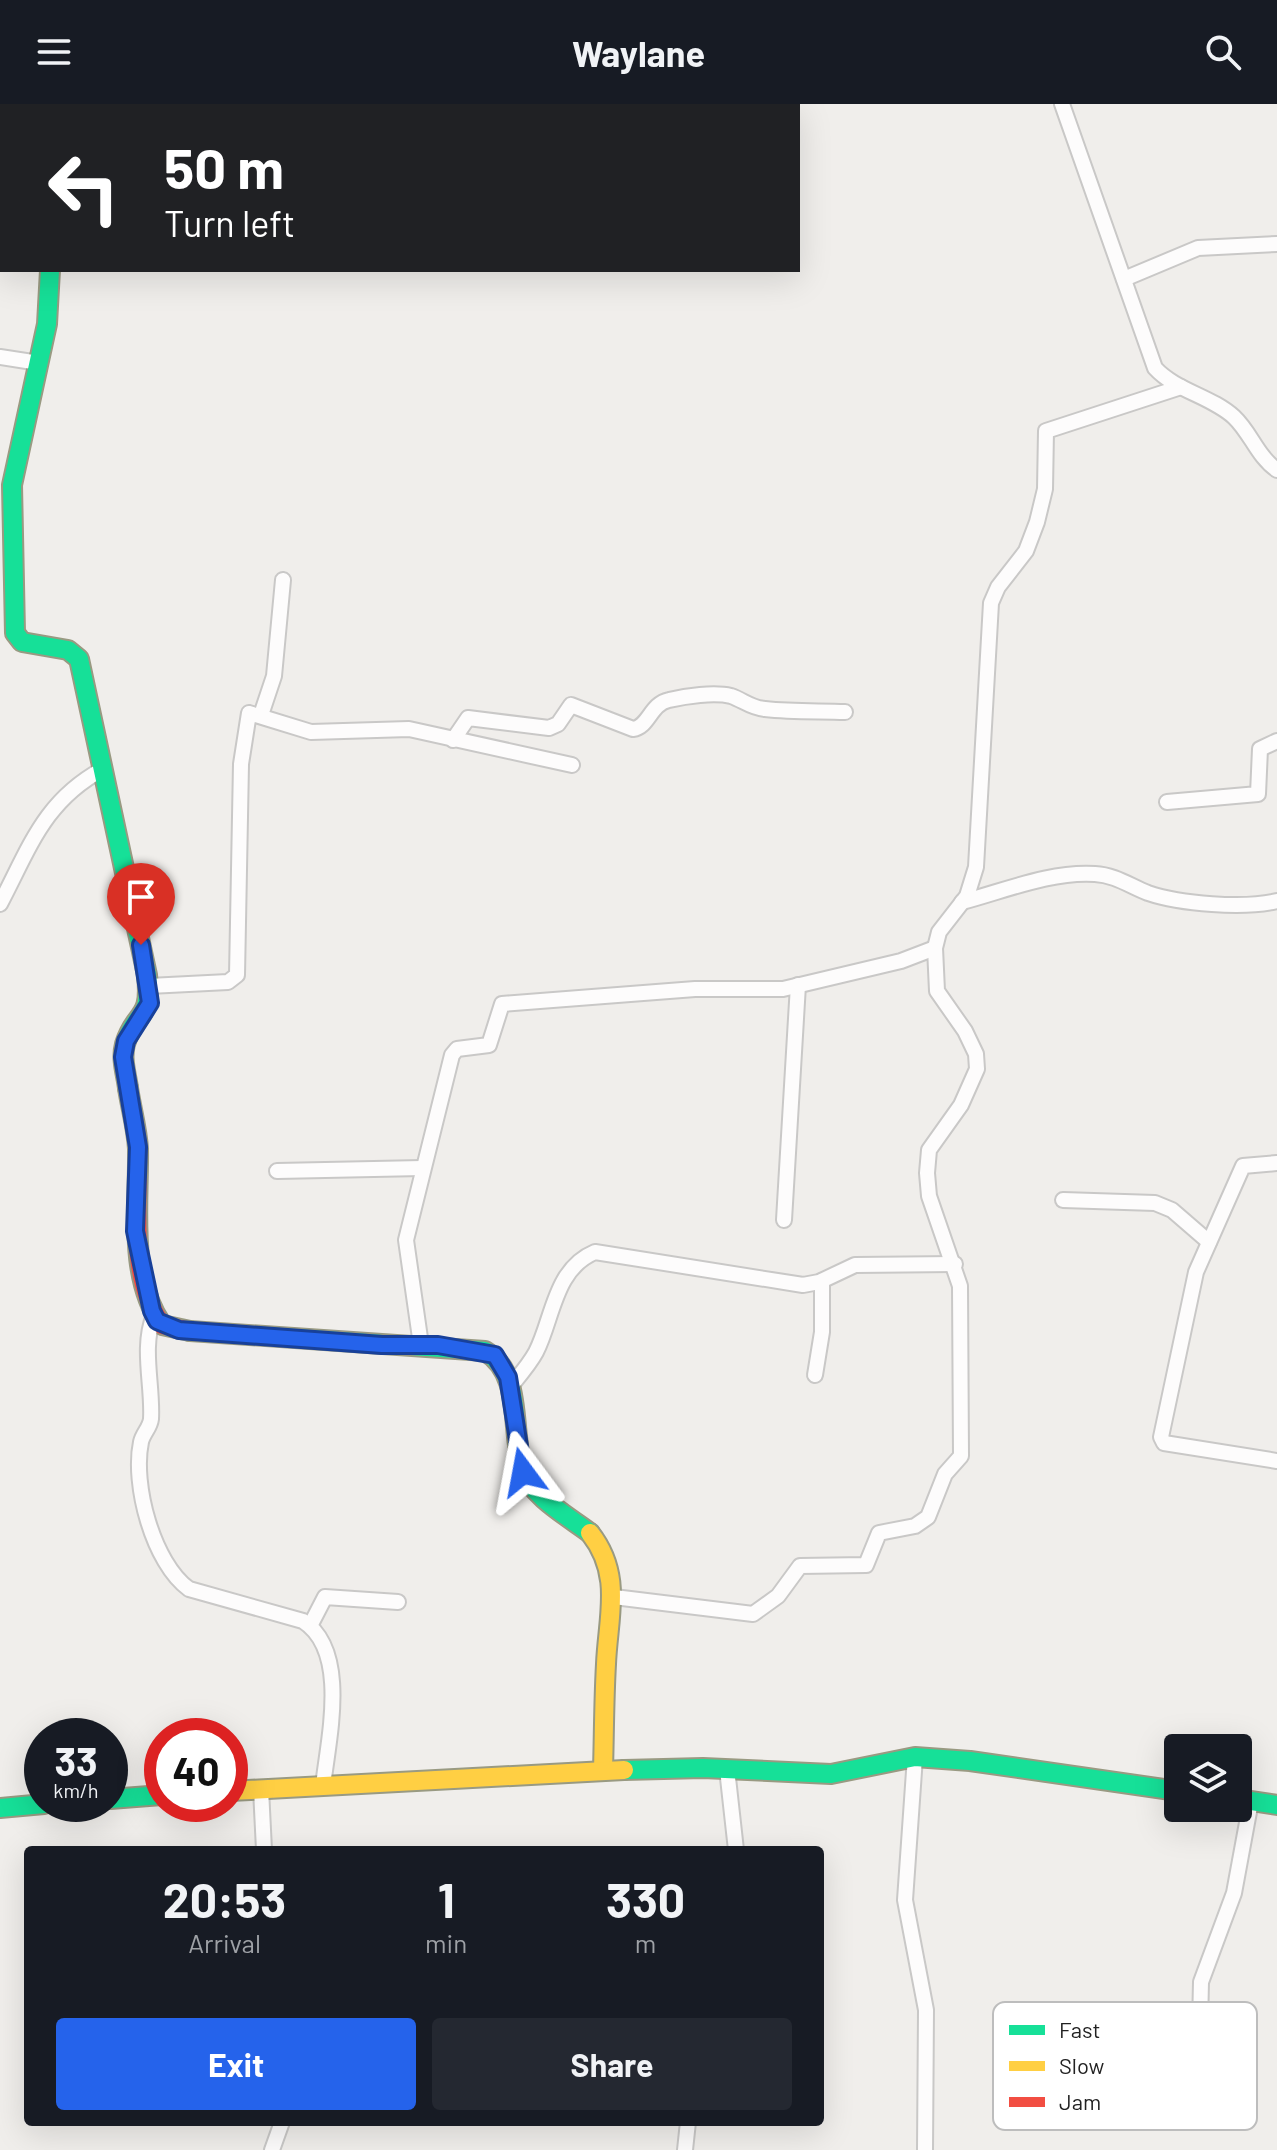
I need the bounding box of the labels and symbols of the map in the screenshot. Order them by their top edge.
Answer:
pin [107,863,175,945]
position arrow [481,1430,565,1514]
speed limit sign: 40 [144,1718,248,1822]
legend [993,2002,1257,2130]
text: Fast [1059,2016,1101,2042]
text: Slow [1059,2052,1104,2078]
text: Jam [1059,2088,1101,2114]

